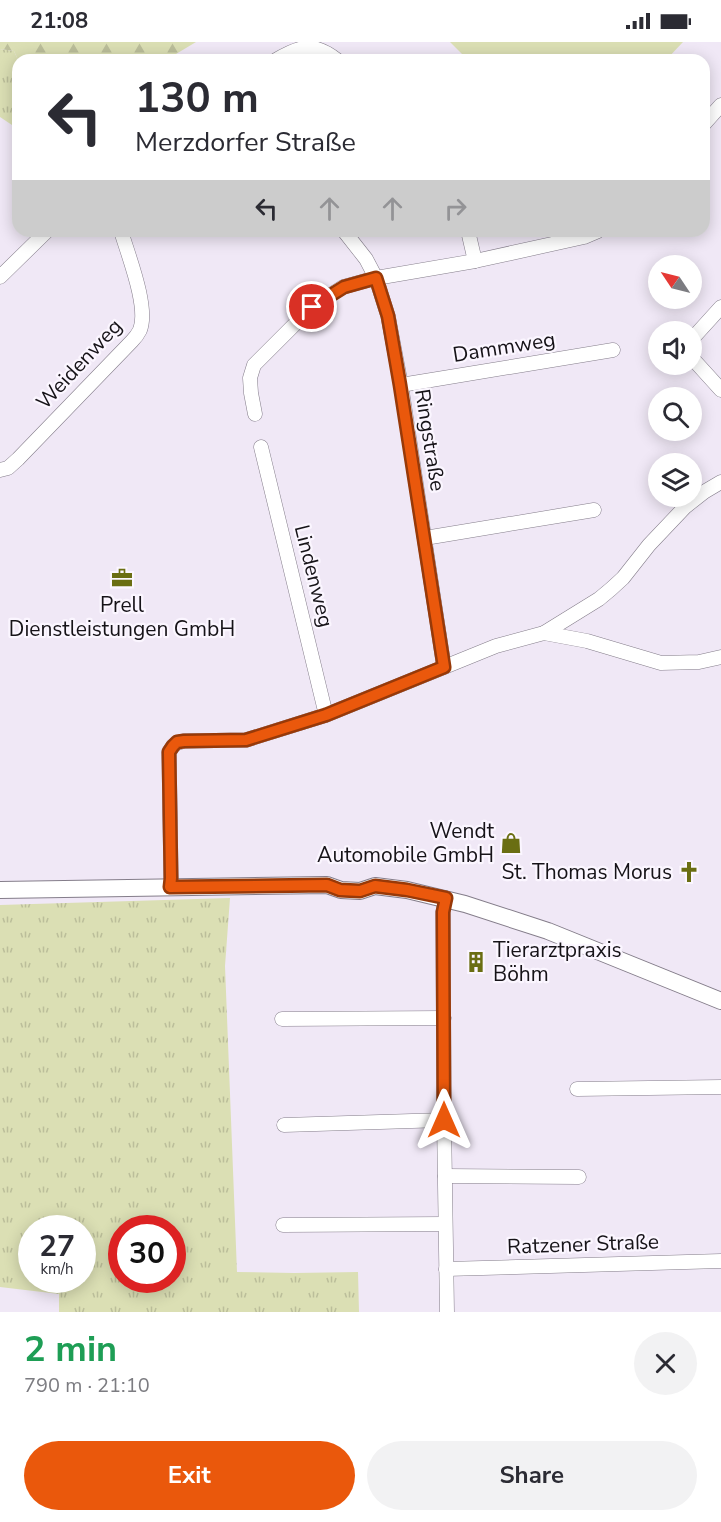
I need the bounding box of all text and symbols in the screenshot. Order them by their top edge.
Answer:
text: 21:08 [30,6,88,36]
text: 130 m [135,70,259,127]
icon: left [36,78,114,156]
text: Merzdorfer Straße [135,124,356,161]
icon: left [250,192,283,225]
icon: ahead [313,192,346,225]
icon: ahead [376,192,409,225]
icon: right [439,192,472,225]
north arrow [648,255,702,309]
map controls [648,255,702,507]
pin [286,281,337,332]
icon: arrive [295,290,328,323]
street label: Weidenweg [30,313,128,415]
button: sound [648,321,702,375]
street label: Dammweg [451,325,557,369]
street label: Ringstraße [408,387,452,493]
button: search [648,387,702,441]
button: layers [648,453,702,507]
street label: Lindenweg [288,522,340,630]
office icon: Prell Dienstleistungen GmbH [110,566,134,590]
place label: Prell Dienstleistungen GmbH [9,591,235,643]
place label: Wendt Automobile GmbH [317,817,495,869]
shop icon: Wendt Automobile GmbH [499,831,523,855]
place label: St. Thomas Morus [501,858,672,886]
church icon: St. Thomas Morus [677,860,701,884]
place label: Tierarztpraxis Böhm [493,936,622,988]
building icon: Tierarztpraxis Böhm [464,950,488,974]
position arrow [412,1088,476,1152]
speed limit sign: 30 [108,1215,186,1293]
text: 27 [39,1226,75,1267]
street label: Ratzener Straße [507,1227,659,1261]
text: km/h [40,1259,74,1279]
text: 2 min [24,1325,117,1374]
button: close [634,1332,697,1395]
text: 790 m · 21:10 [24,1372,150,1399]
button: Exit [24,1441,355,1510]
button: Share [367,1441,697,1510]

